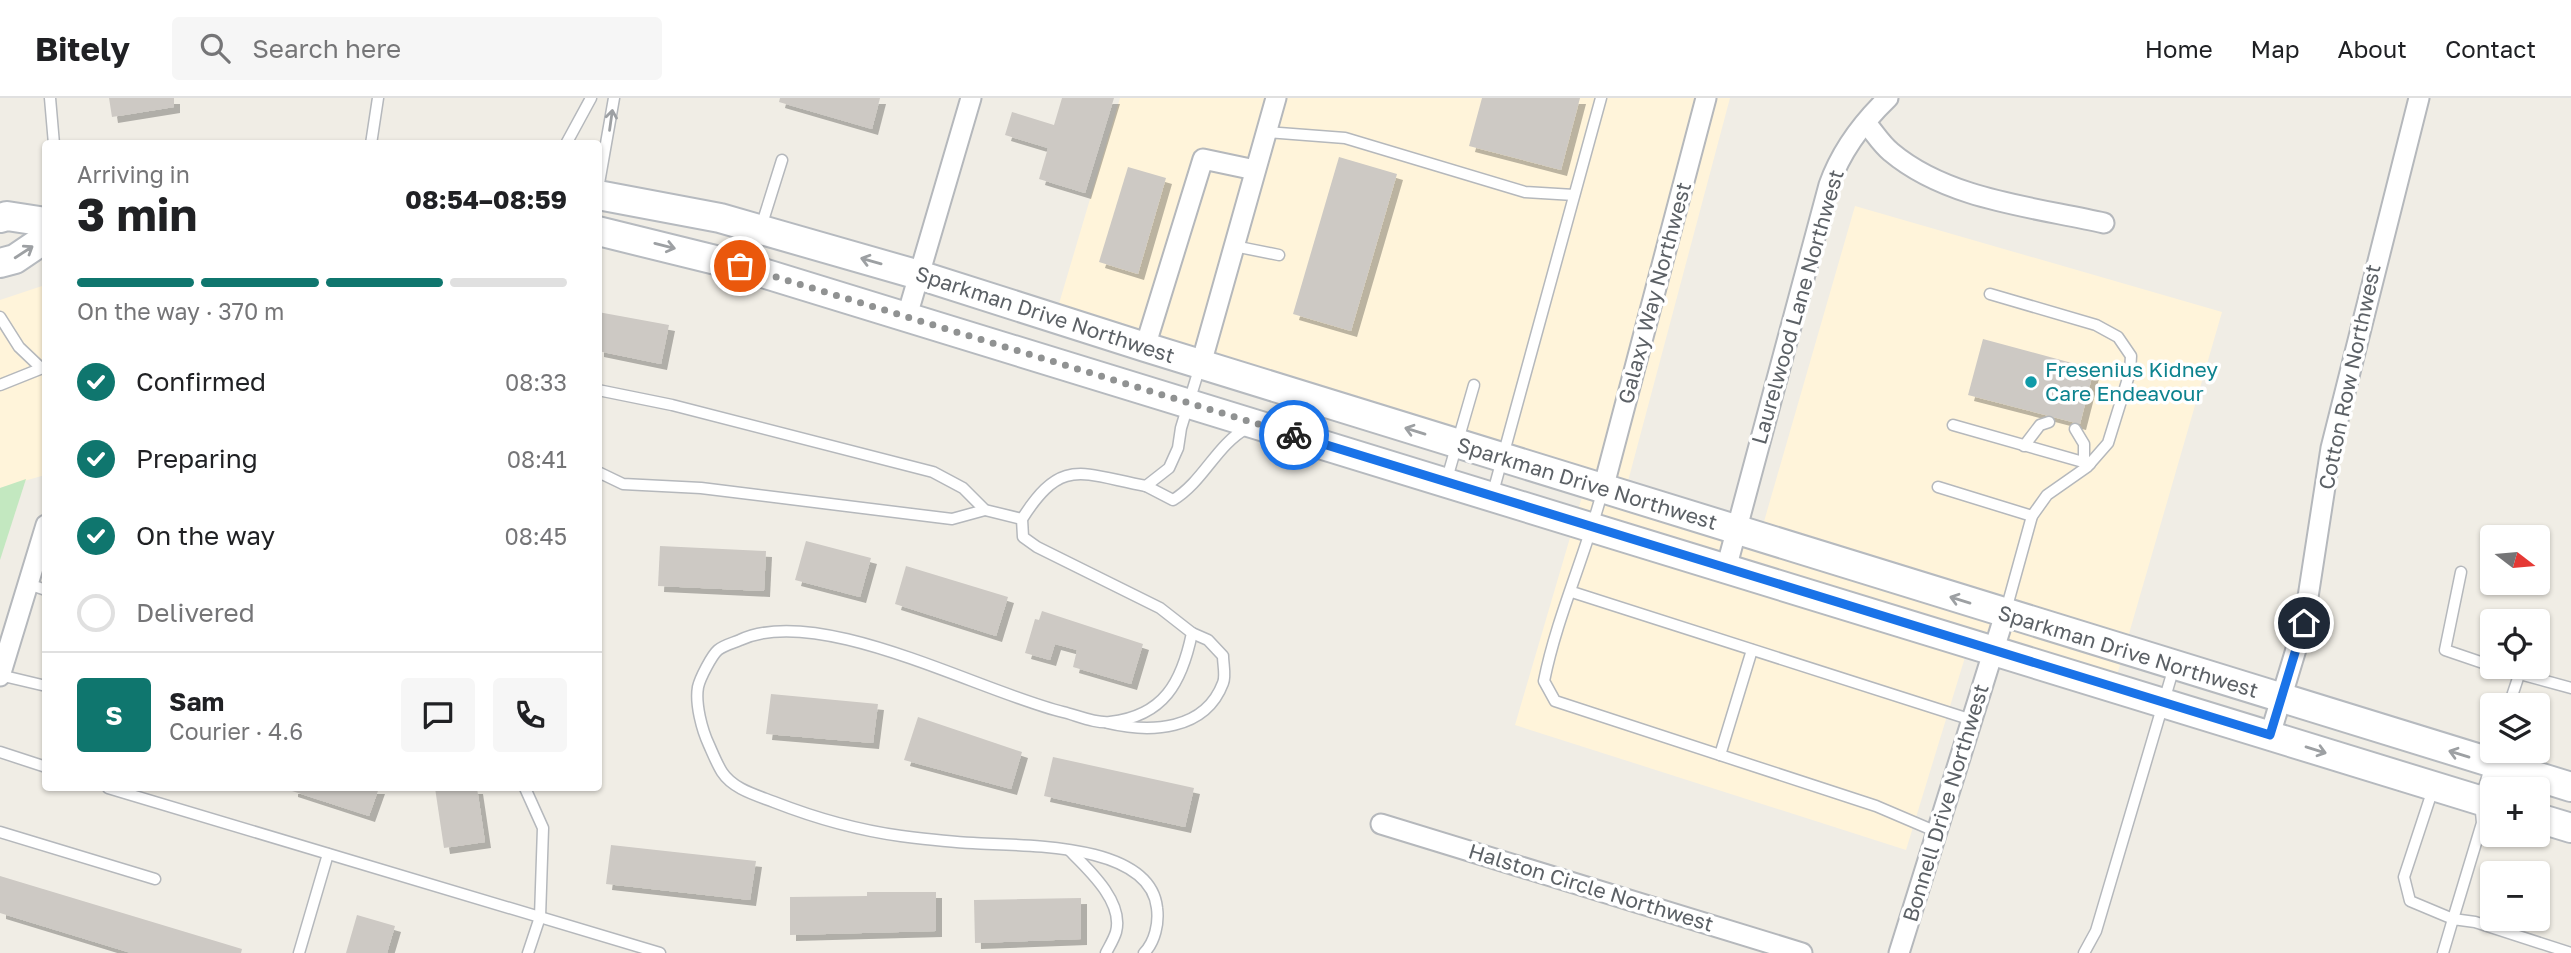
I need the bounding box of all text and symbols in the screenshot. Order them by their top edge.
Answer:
search box [172,17,662,80]
text: Bitely [35,29,130,68]
icon: search [196,29,234,67]
text: Search here [252,33,401,64]
text: Home [2145,34,2213,63]
text: Map [2251,34,2300,63]
text: About [2338,34,2407,63]
text: Contact [2445,34,2536,63]
one-way arrow [605,109,618,131]
text: Arriving in [77,160,190,188]
street label: Laurelwood Lane Northwest [1745,166,1849,447]
street label: Galaxy Way Northwest [1612,179,1696,407]
text: 08:54–08:59 [405,184,567,215]
text: 3 min [77,186,197,241]
pin [710,236,770,296]
one-way arrow [653,240,676,253]
one-way arrow [13,245,33,259]
icon: bag [721,247,759,285]
one-way arrow [860,253,882,266]
street label: Sparkman Drive Northwest [912,260,1178,368]
street label: Cotton Row Northwest [2312,262,2386,492]
text: On the way · 370 m [77,297,284,325]
place label: Fresenius Kidney Care Endeavour [2045,356,2218,406]
icon: check [77,363,115,401]
text: Confirmed [136,366,266,397]
text: 08:33 [505,368,567,396]
marker: Fresenius Kidney Care Endeavour [2023,374,2039,390]
courier [1259,400,1329,470]
icon: bike [1275,416,1313,454]
one-way arrow [1405,423,1427,436]
street label: Sparkman Drive Northwest [1454,431,1721,535]
icon: check [77,440,115,478]
text: Preparing [136,443,258,474]
text: 08:41 [507,445,567,473]
icon: check [77,517,115,555]
text: On the way [136,520,275,551]
text: 08:45 [504,522,567,550]
north arrow [2480,525,2550,595]
map controls [2480,525,2550,931]
one-way arrow [1950,592,1972,605]
pin [2274,593,2334,653]
text: Delivered [136,597,255,628]
street label: Sparkman Drive Northwest [1995,599,2262,703]
icon: home [2285,604,2323,642]
button: locate [2480,609,2550,679]
button: chat [401,678,475,752]
button: phone [493,678,567,752]
street label: Bonnell Drive Northwest [1896,681,1994,925]
text: Sam [169,686,224,717]
button: layers [2480,693,2550,763]
text: S [105,700,123,731]
text: Courier · 4.6 [169,717,303,745]
one-way arrow [2305,744,2327,757]
one-way arrow [2448,746,2470,759]
button: + [2480,777,2550,847]
street label: Halston Circle Northwest [1466,837,1717,937]
button: − [2480,861,2550,931]

